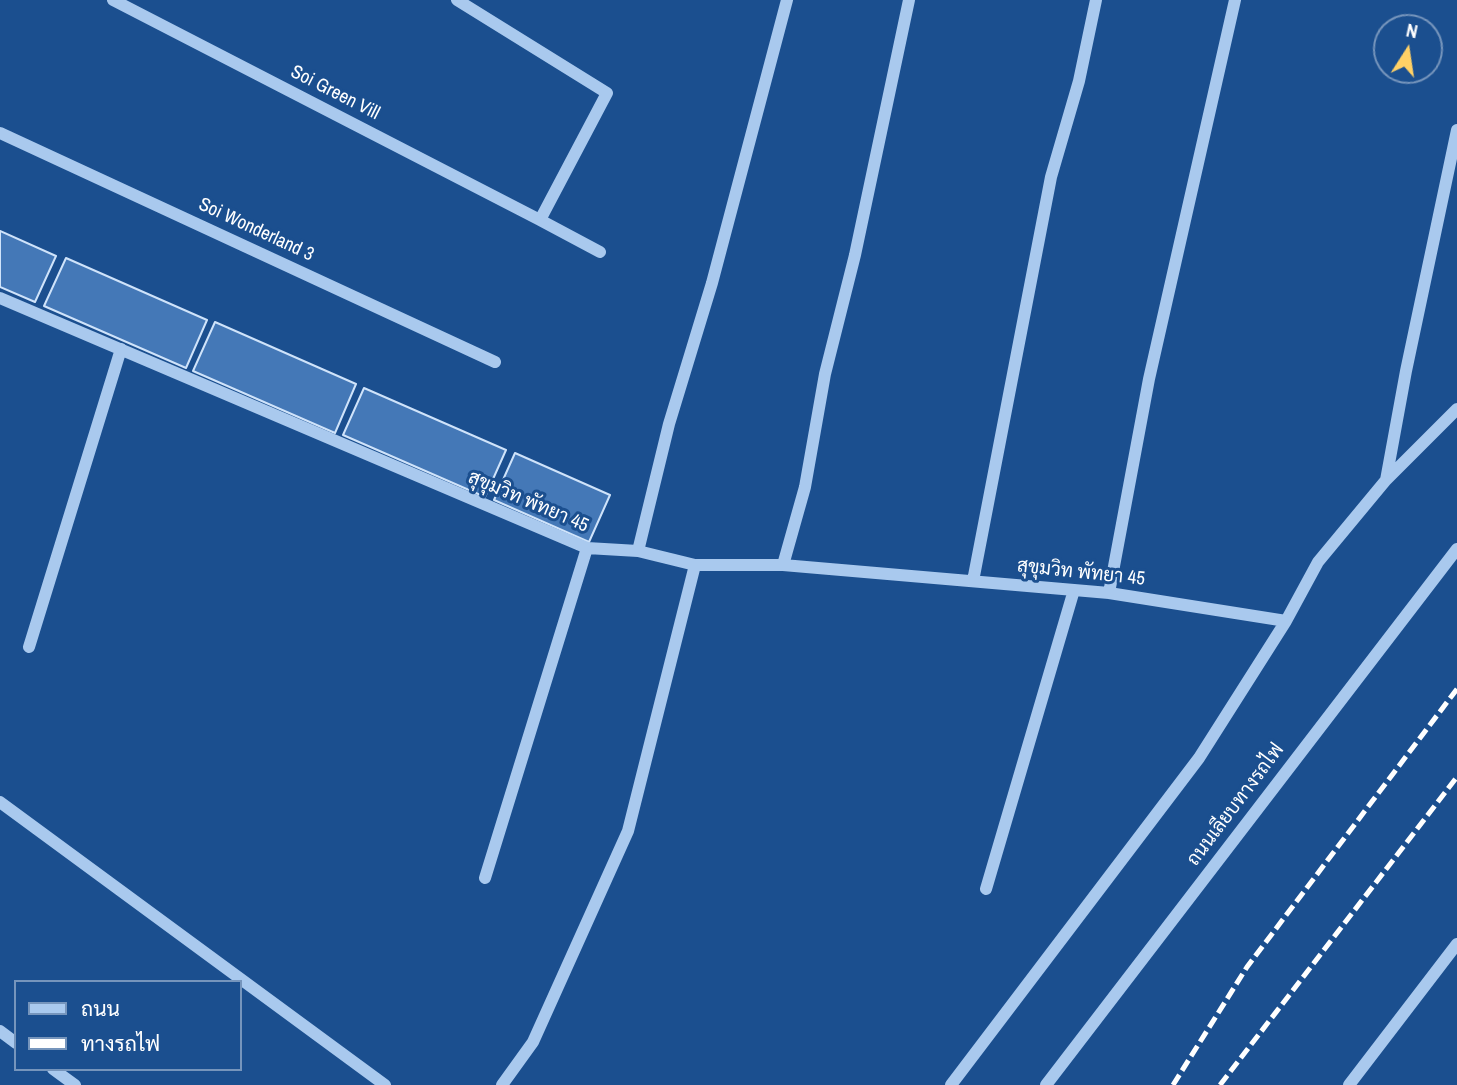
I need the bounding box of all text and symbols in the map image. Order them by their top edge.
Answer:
north arrow [1373,14,1443,84]
text: N [1404,17,1420,44]
street label: Soi Green Vill [287,61,383,125]
street label: Soi Wonderland 3 [195,193,317,267]
street label: สุขุมวิท พัทยา 45 [464,466,592,538]
street label: สุขุมวิท พัทยา 45 [1016,555,1146,591]
street label: ถนนเลียบทางรถไฟ [1183,739,1289,871]
legend [14,980,242,1071]
text: ถนน [81,994,120,1023]
text: ทางรถไฟ [81,1029,160,1058]

